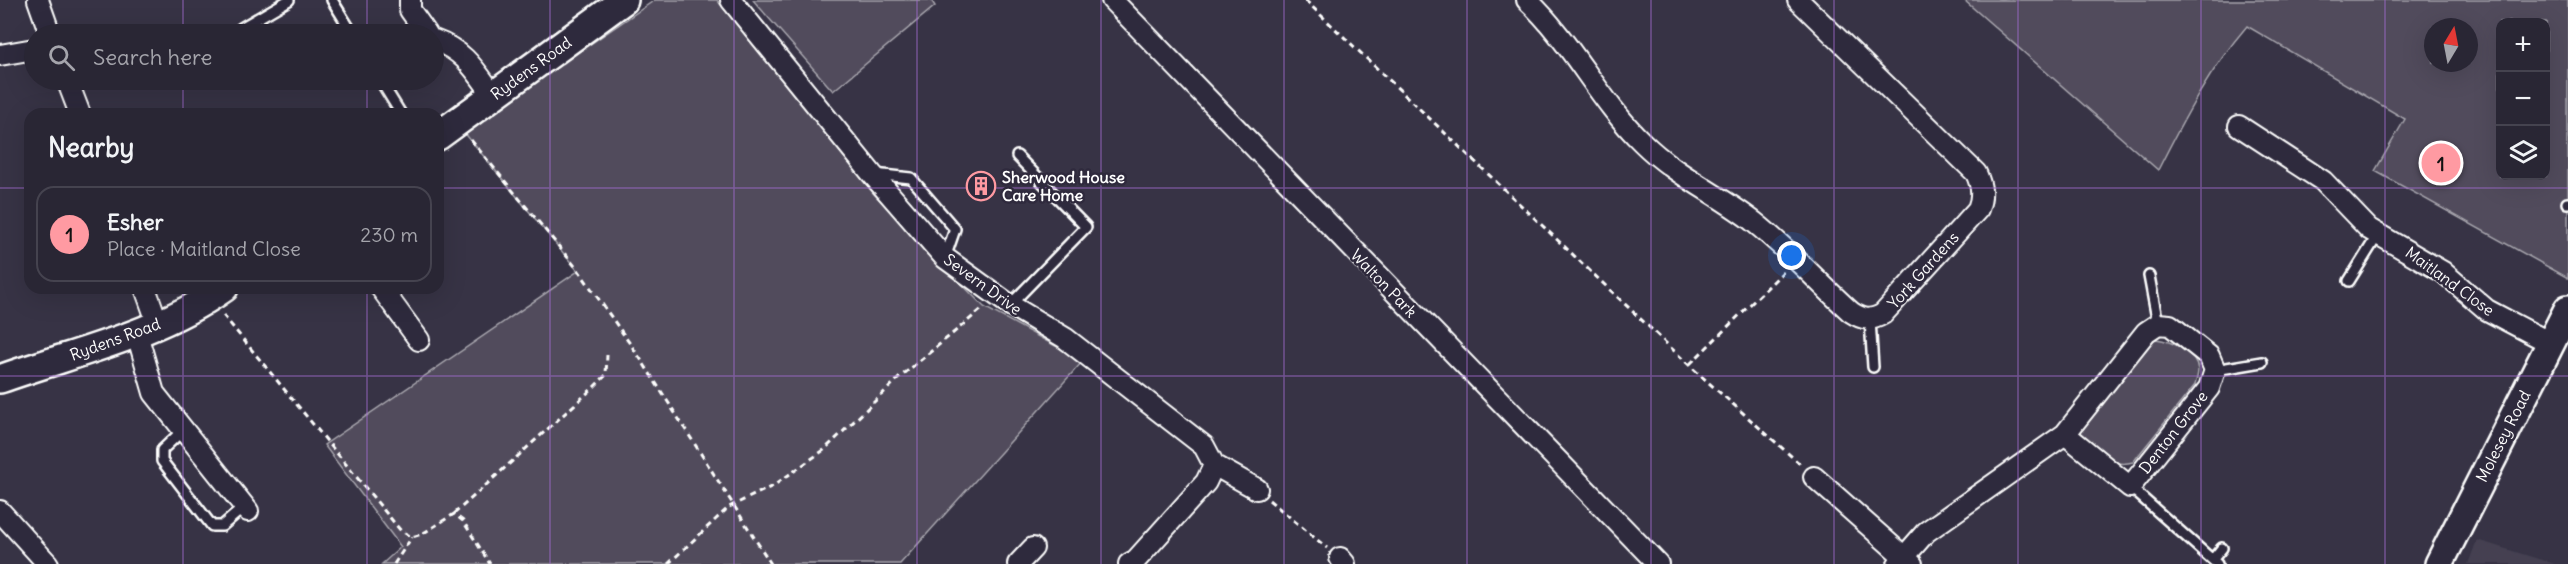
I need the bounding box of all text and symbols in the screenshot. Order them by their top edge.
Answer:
north arrow [2424,18,2478,72]
map controls [2496,18,2550,180]
button: + [2496,18,2550,72]
search box [24,24,444,90]
street label: Rydens Road [487,32,575,104]
icon: search [45,41,78,74]
text: Search here [93,43,212,71]
button: − [2496,72,2550,126]
button: layers [2496,126,2550,180]
text: Nearby [48,131,134,164]
pin: 1 [2422,140,2460,186]
place label: Sherwood House Care Home [1002,167,1125,205]
building icon: Sherwood House Care Home [965,170,997,202]
text: Esher [107,208,163,236]
text: 1 [66,222,73,247]
text: 230 m [360,222,418,247]
street label: York Gardens [1883,227,1963,313]
text: Place · Maitland Close [107,236,301,261]
your location [1777,241,1806,270]
street label: Maitland Close [2402,242,2498,320]
street label: Walton Park [1347,245,1421,321]
street label: Severn Drive [940,249,1026,319]
street label: Rydens Road [67,313,163,365]
street label: Denton Grove [2134,386,2212,478]
street label: Molesey Road [2471,387,2535,485]

